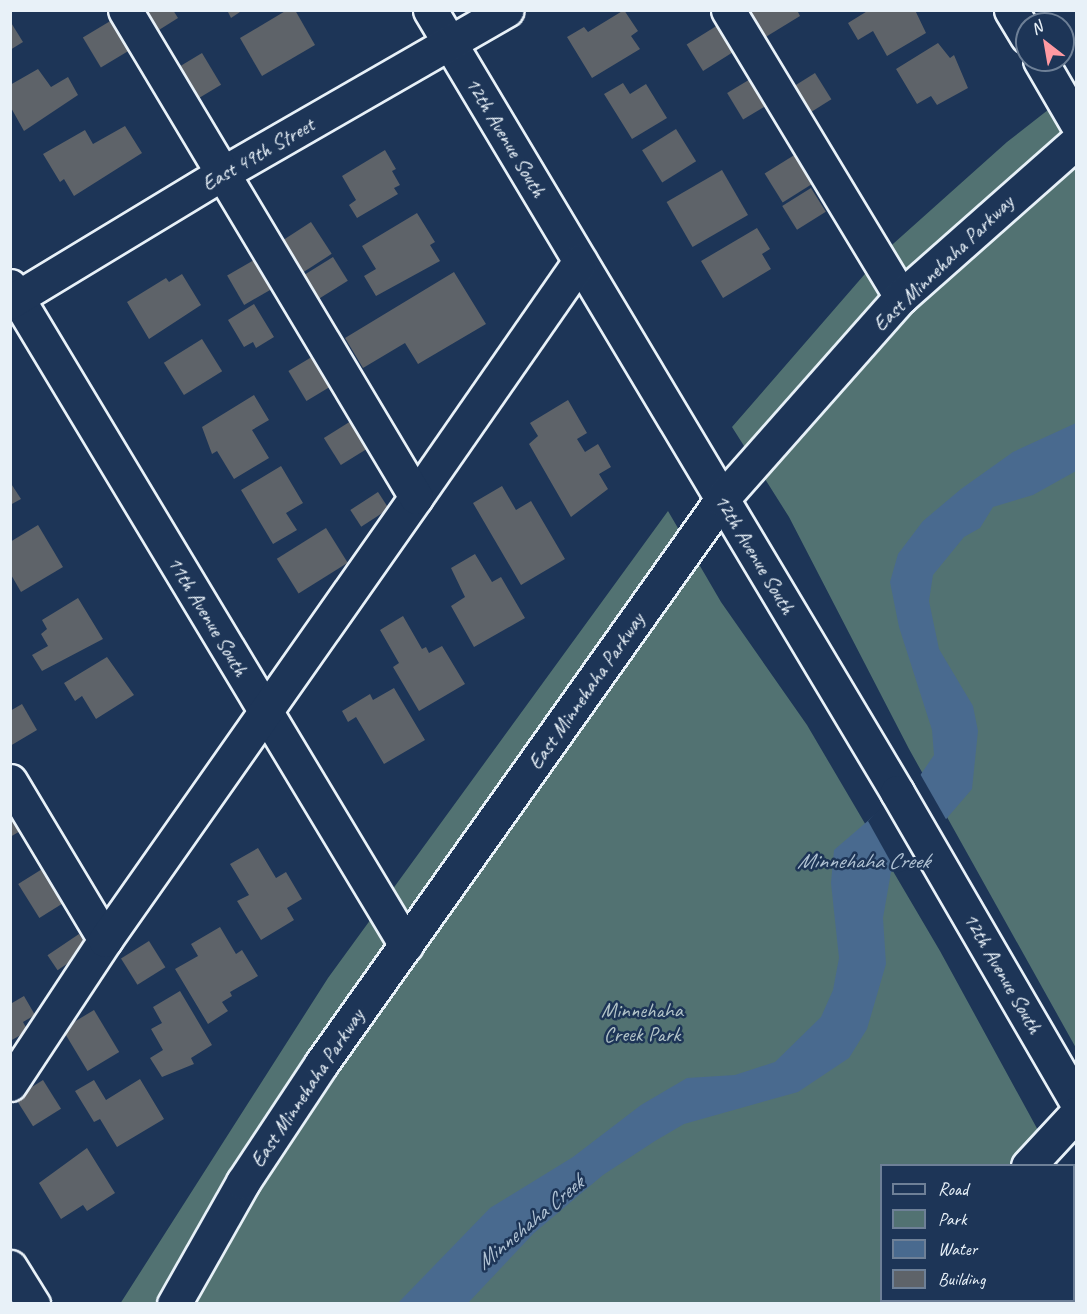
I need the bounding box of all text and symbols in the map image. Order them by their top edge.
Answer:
north arrow [1015,12,1075,72]
text: N [1027,17,1046,39]
street label: 12th Avenue South [460,72,552,202]
street label: East 49th Street [197,112,319,196]
street label: East Minnehaha Parkway [867,189,1019,337]
street label: 12th Avenue South [709,489,801,619]
street label: 11th Avenue South [162,551,254,681]
street label: East Minnehaha Parkway [522,607,650,775]
water label: Minnehaha Creek [797,849,929,875]
street label: 12th Avenue South [958,908,1048,1038]
park label: Minnehaha Creek Park [601,997,683,1047]
street label: East Minnehaha Parkway [244,1004,370,1172]
legend [880,1164,1075,1302]
water label: Minnehaha Creek [471,1170,589,1276]
text: Road [938,1178,968,1200]
text: Park [938,1208,967,1230]
text: Water [938,1238,977,1260]
text: Building [938,1268,985,1290]

